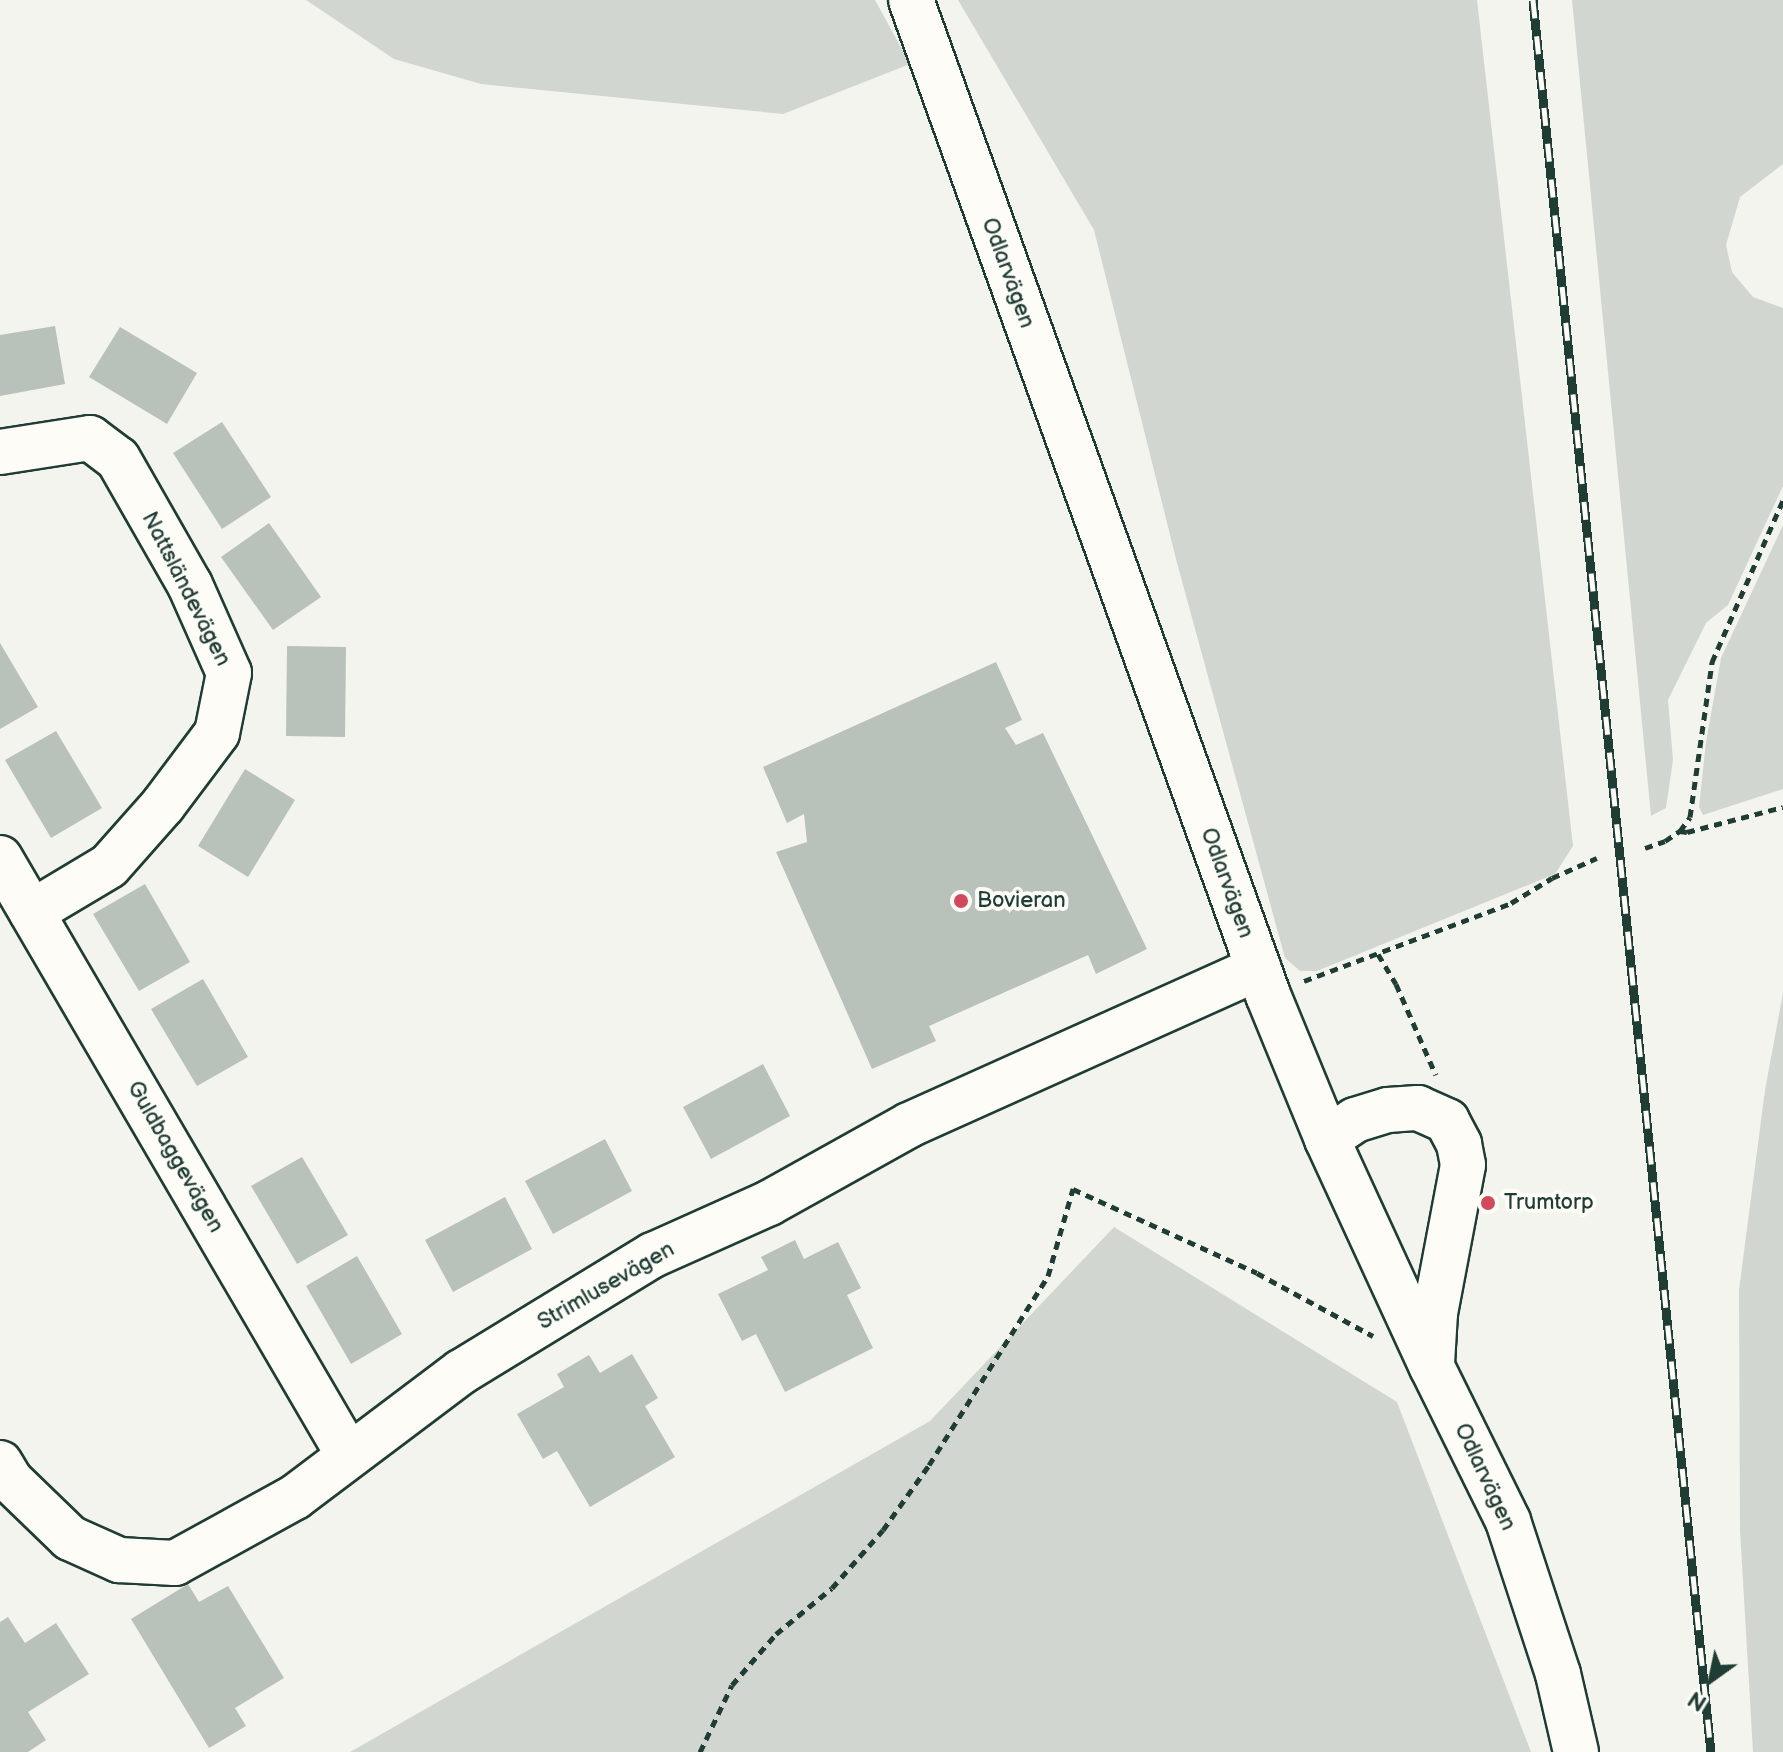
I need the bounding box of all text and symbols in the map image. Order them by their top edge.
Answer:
street label: Odlarvägen [976,214,1040,332]
street label: Nattsländevägen [136,508,236,670]
street label: Odlarvägen [1195,824,1259,942]
place label: Bovieran [977,888,1066,914]
marker: Bovieran [952,892,970,910]
street label: Guldbaggevägen [121,1077,229,1237]
place label: Trumtorp [1504,1190,1594,1216]
marker: Trumtorp [1479,1194,1497,1212]
street label: Strimlusevägen [533,1236,679,1336]
street label: Odlarvägen [1449,1419,1521,1535]
north arrow [1671,1640,1751,1720]
text: N [1683,1685,1712,1716]

